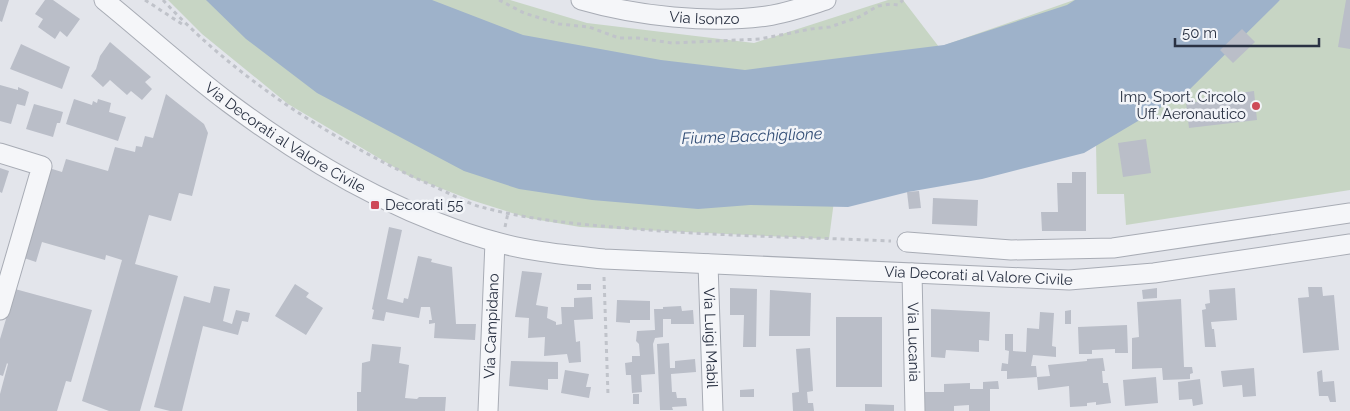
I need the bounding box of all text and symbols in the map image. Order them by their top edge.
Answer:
street label: Via Isonzo [668,8,740,28]
scale bar [1175,15,1319,47]
text: 50 m [1182,24,1217,42]
street label: Via Decorati al Valore Civile [201,79,369,197]
place label: Imp. Sport. Circolo Uff. Aeronautico [1120,88,1246,123]
marker: Imp. Sport. Circolo Uff. Aeronautico [1250,100,1262,112]
water label: Fiume Bacchiglione [681,124,823,148]
place label: Decorati 55 [385,196,463,214]
marker: Decorati 55 [369,199,381,211]
street label: Via Decorati al Valore Civile [884,263,1073,289]
street label: Via Campidano [480,273,503,379]
street label: Via Luigi Mabil [700,287,721,389]
street label: Via Lucania [904,302,923,382]

